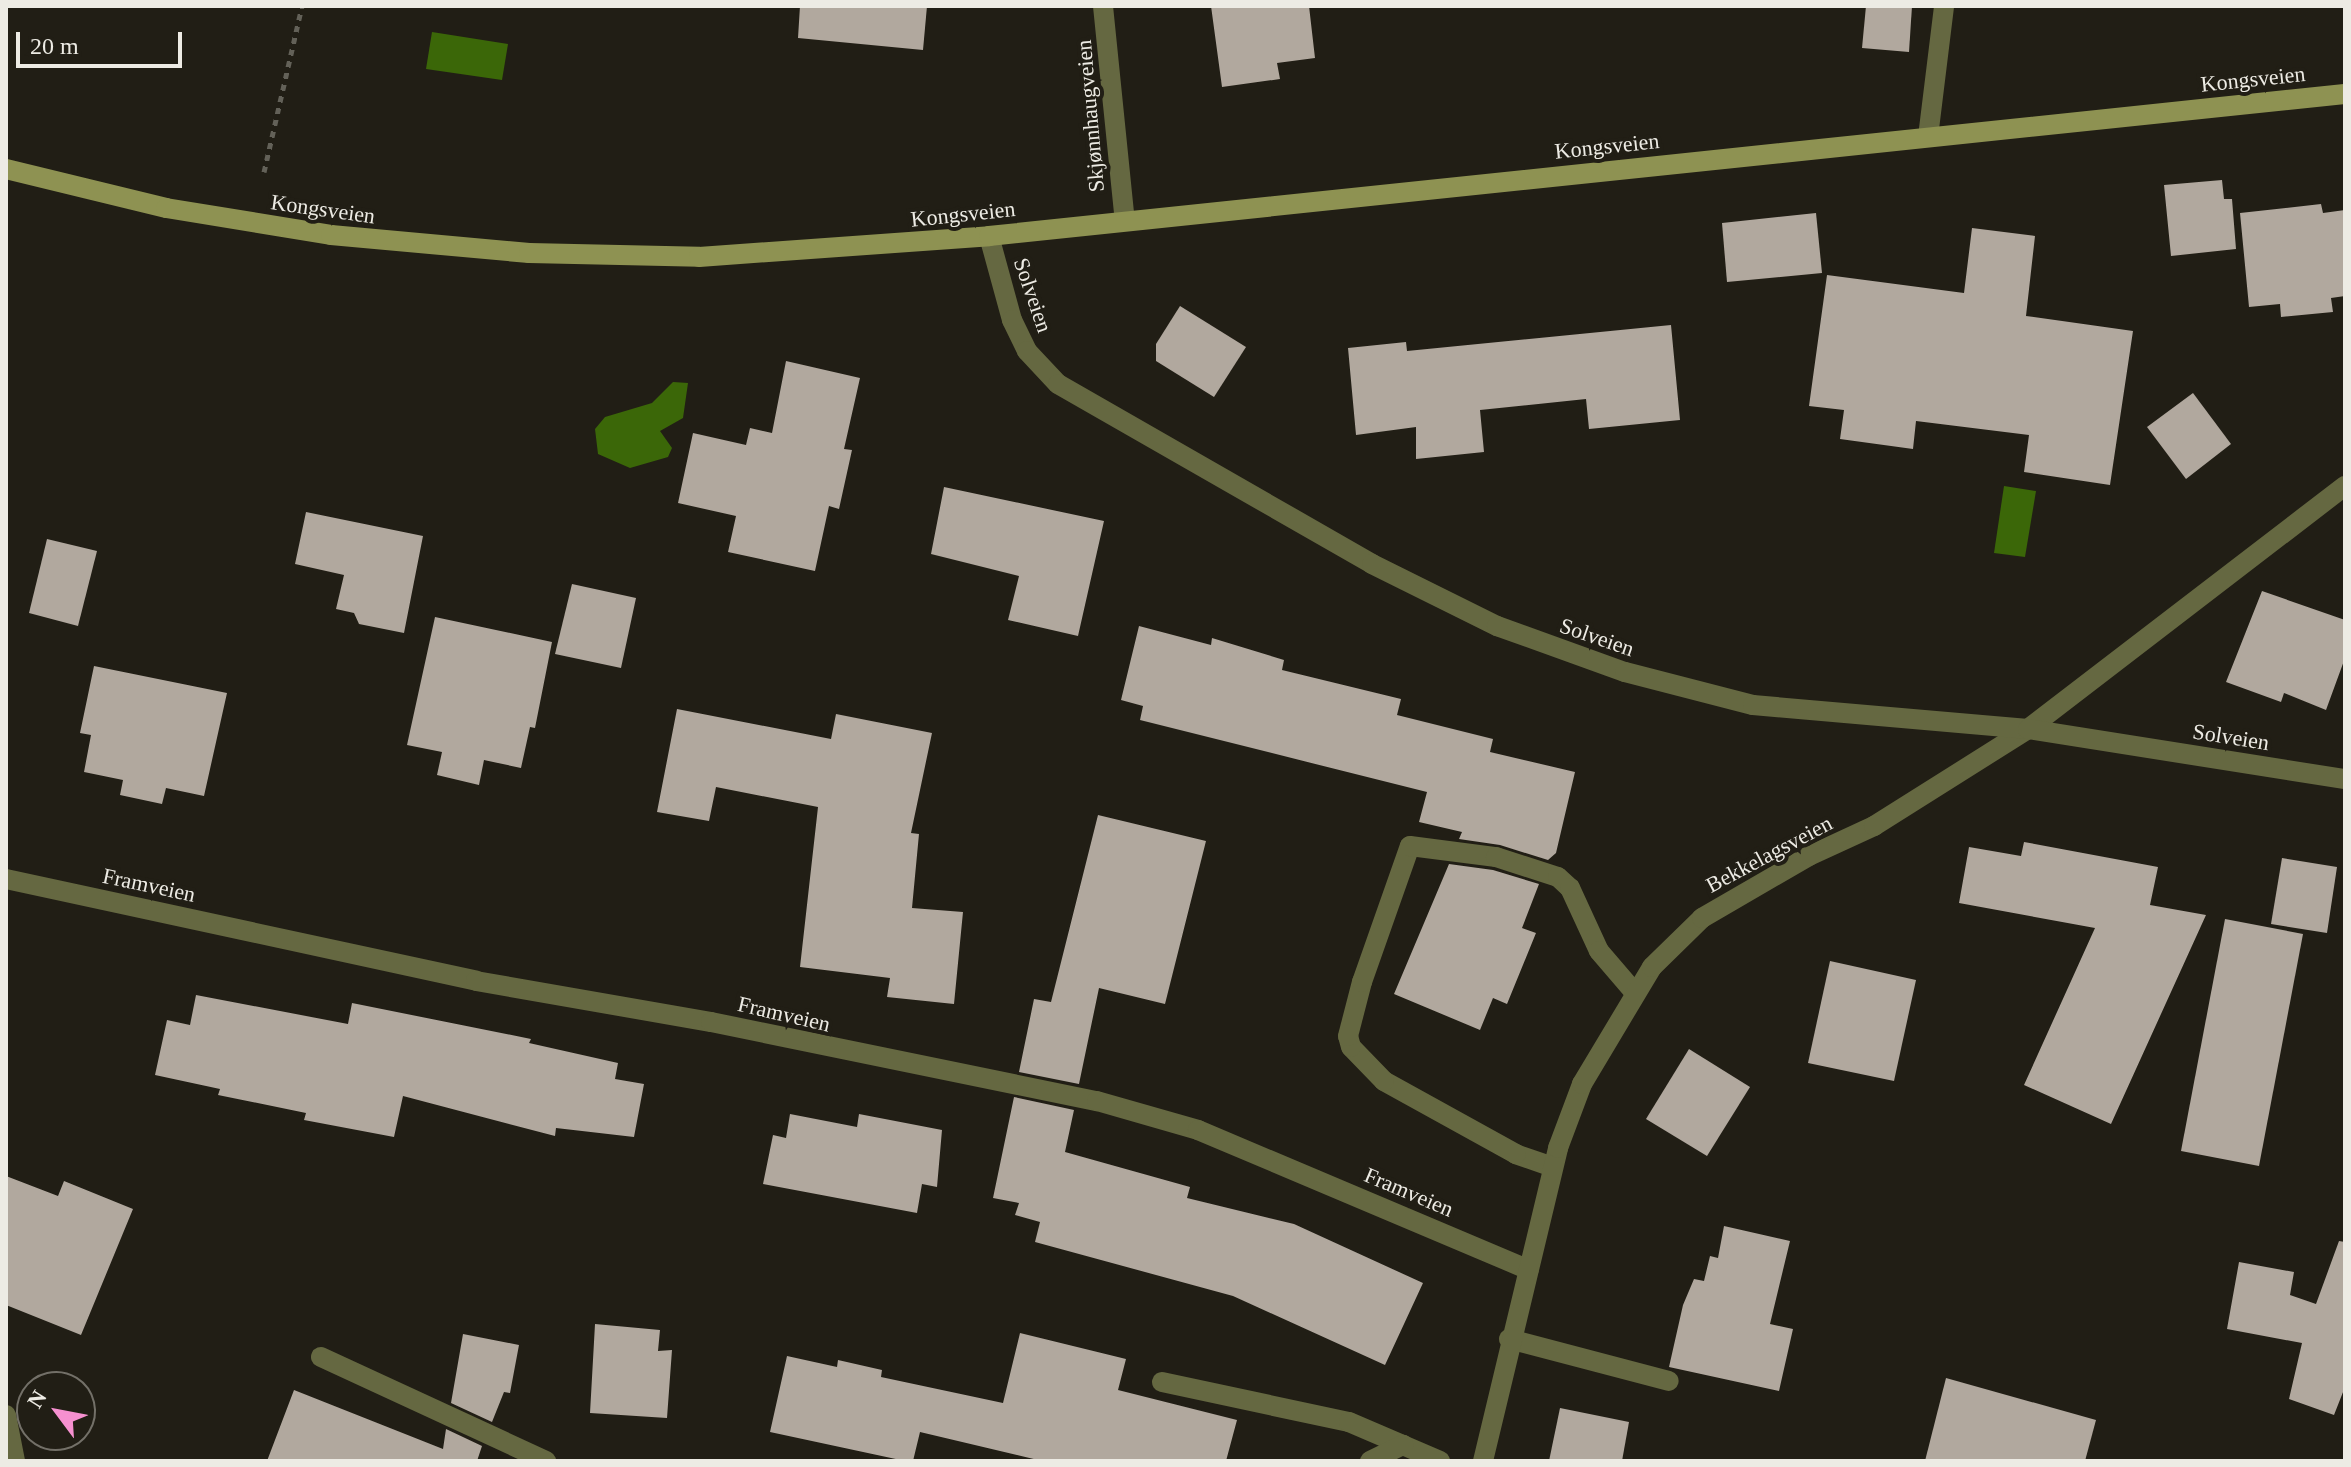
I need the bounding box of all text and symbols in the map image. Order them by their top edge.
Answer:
scale bar [20,16,186,66]
text: 20 m [30,33,79,59]
street label: Skjønnhaugveien [1070,39,1110,193]
street label: Kongsveien [2199,60,2307,98]
street label: Kongsveien [1553,127,1661,165]
street label: Kongsveien [269,189,377,229]
street label: Kongsveien [909,195,1017,233]
street label: Solveien [1008,254,1058,336]
street label: Solveien [1556,612,1638,662]
street label: Solveien [2191,718,2271,756]
street label: Bekkelagsveien [1701,810,1837,898]
street label: Framveien [100,862,198,908]
street label: Framveien [735,991,833,1037]
street label: Framveien [1361,1161,1457,1223]
north arrow [16,1371,96,1451]
text: N [22,1386,52,1412]

